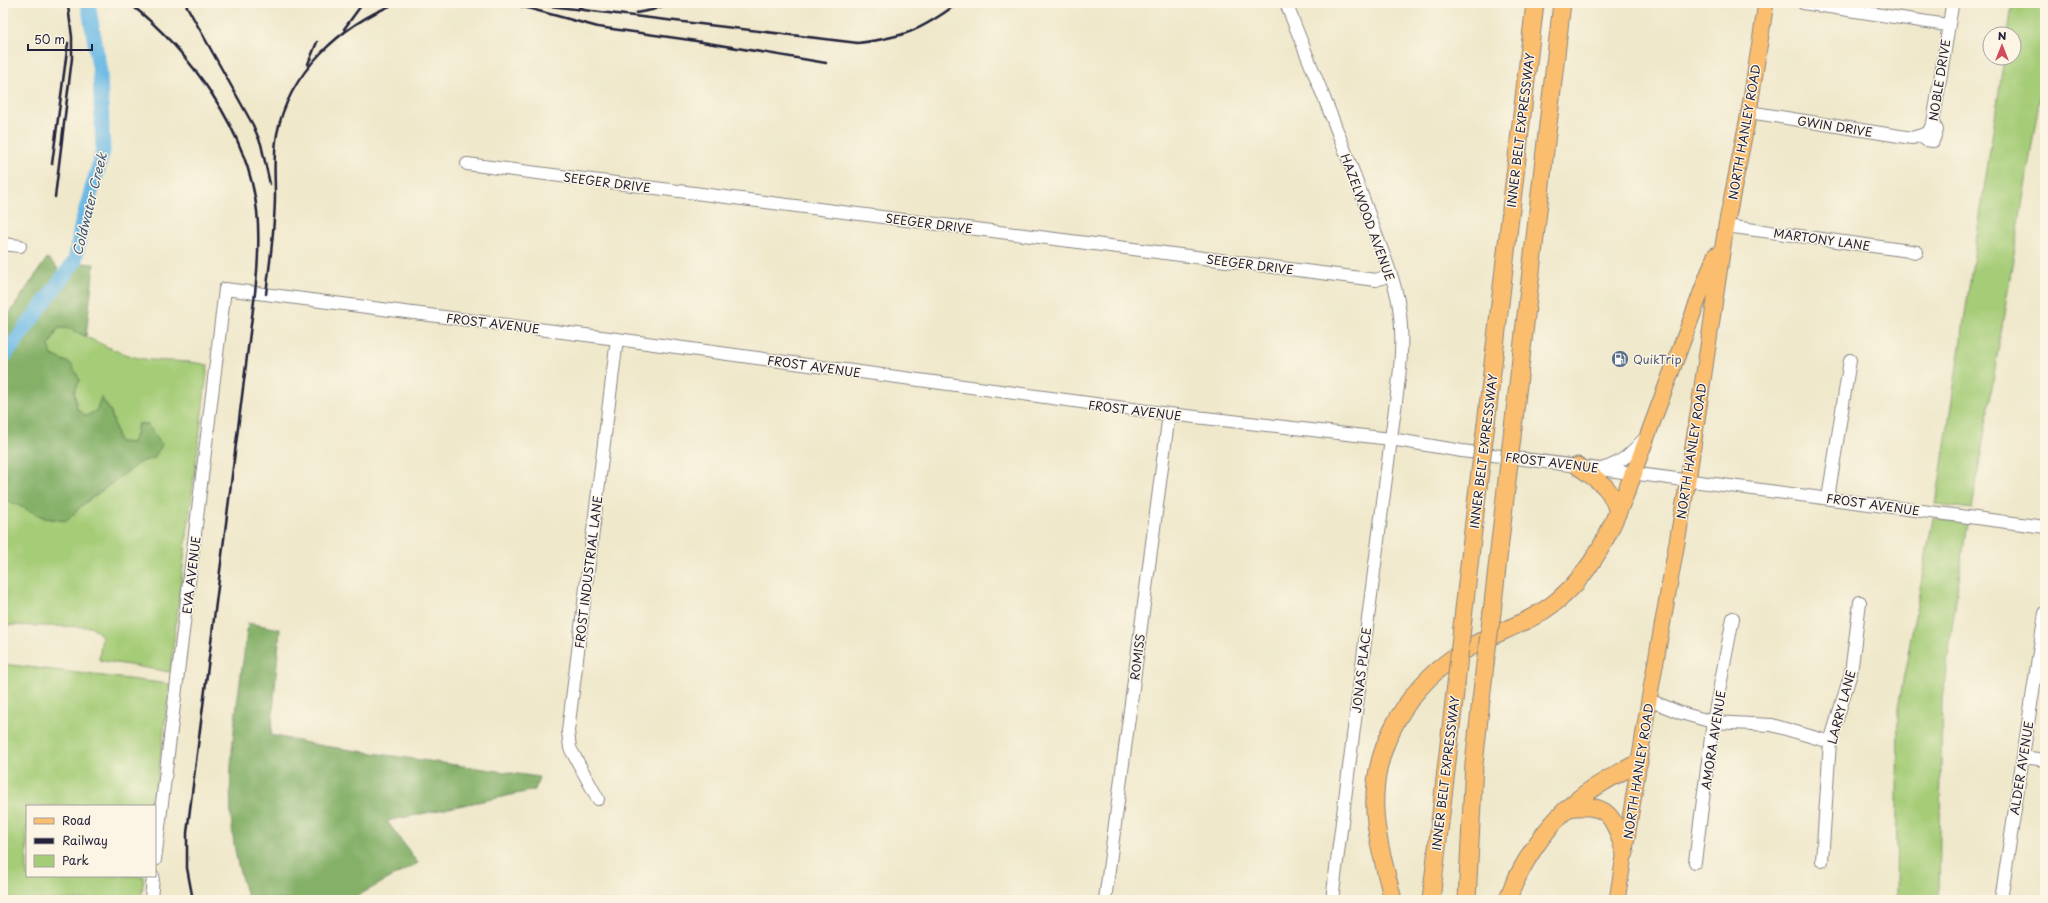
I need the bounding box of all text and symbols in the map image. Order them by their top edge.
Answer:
scale bar [28,26,92,52]
north arrow [1982,26,2022,66]
text: N [1998,27,2007,44]
text: 50 m [34,30,65,48]
street label: NOBLE DRIVE [1924,38,1954,122]
street label: INNER BELT EXPRESSWAY [1502,51,1538,208]
street label: NORTH HANLEY ROAD [1723,63,1765,201]
street label: GWIN DRIVE [1796,111,1874,141]
water label: Coldwater Creek [67,150,111,257]
street label: HAZELWOOD AVENUE [1337,151,1399,283]
street label: SEEGER DRIVE [562,168,652,196]
street label: SEEGER DRIVE [884,209,974,237]
street label: MARTONY LANE [1772,223,1872,255]
street label: SEEGER DRIVE [1205,250,1295,278]
street label: FROST AVENUE [445,308,541,338]
fuel station icon: QuikTrip [1610,349,1630,369]
place label: QuikTrip [1633,350,1682,368]
street label: FROST AVENUE [766,351,862,381]
street label: INNER BELT EXPRESSWAY [1465,372,1501,529]
street label: NORTH HANLEY ROAD [1671,382,1711,520]
street label: FROST AVENUE [1087,395,1183,425]
street label: FROST AVENUE [1504,447,1600,477]
street label: FROST AVENUE [1825,489,1921,519]
street label: FROST INDUSTRIAL LANE [570,494,606,649]
street label: EVA AVENUE [177,535,205,615]
street label: JONAS PLACE [1347,626,1375,714]
street label: ROMISS [1125,633,1149,681]
street label: LARRY LANE [1822,668,1860,746]
street label: AMORA AVENUE [1696,689,1730,791]
street label: INNER BELT EXPRESSWAY [1427,694,1463,851]
street label: NORTH HANLEY ROAD [1618,702,1658,840]
street label: ALDER AVENUE [2005,720,2037,816]
legend [26,805,156,877]
text: Road [62,811,91,829]
text: Railway [62,831,108,849]
text: Park [62,851,89,869]

